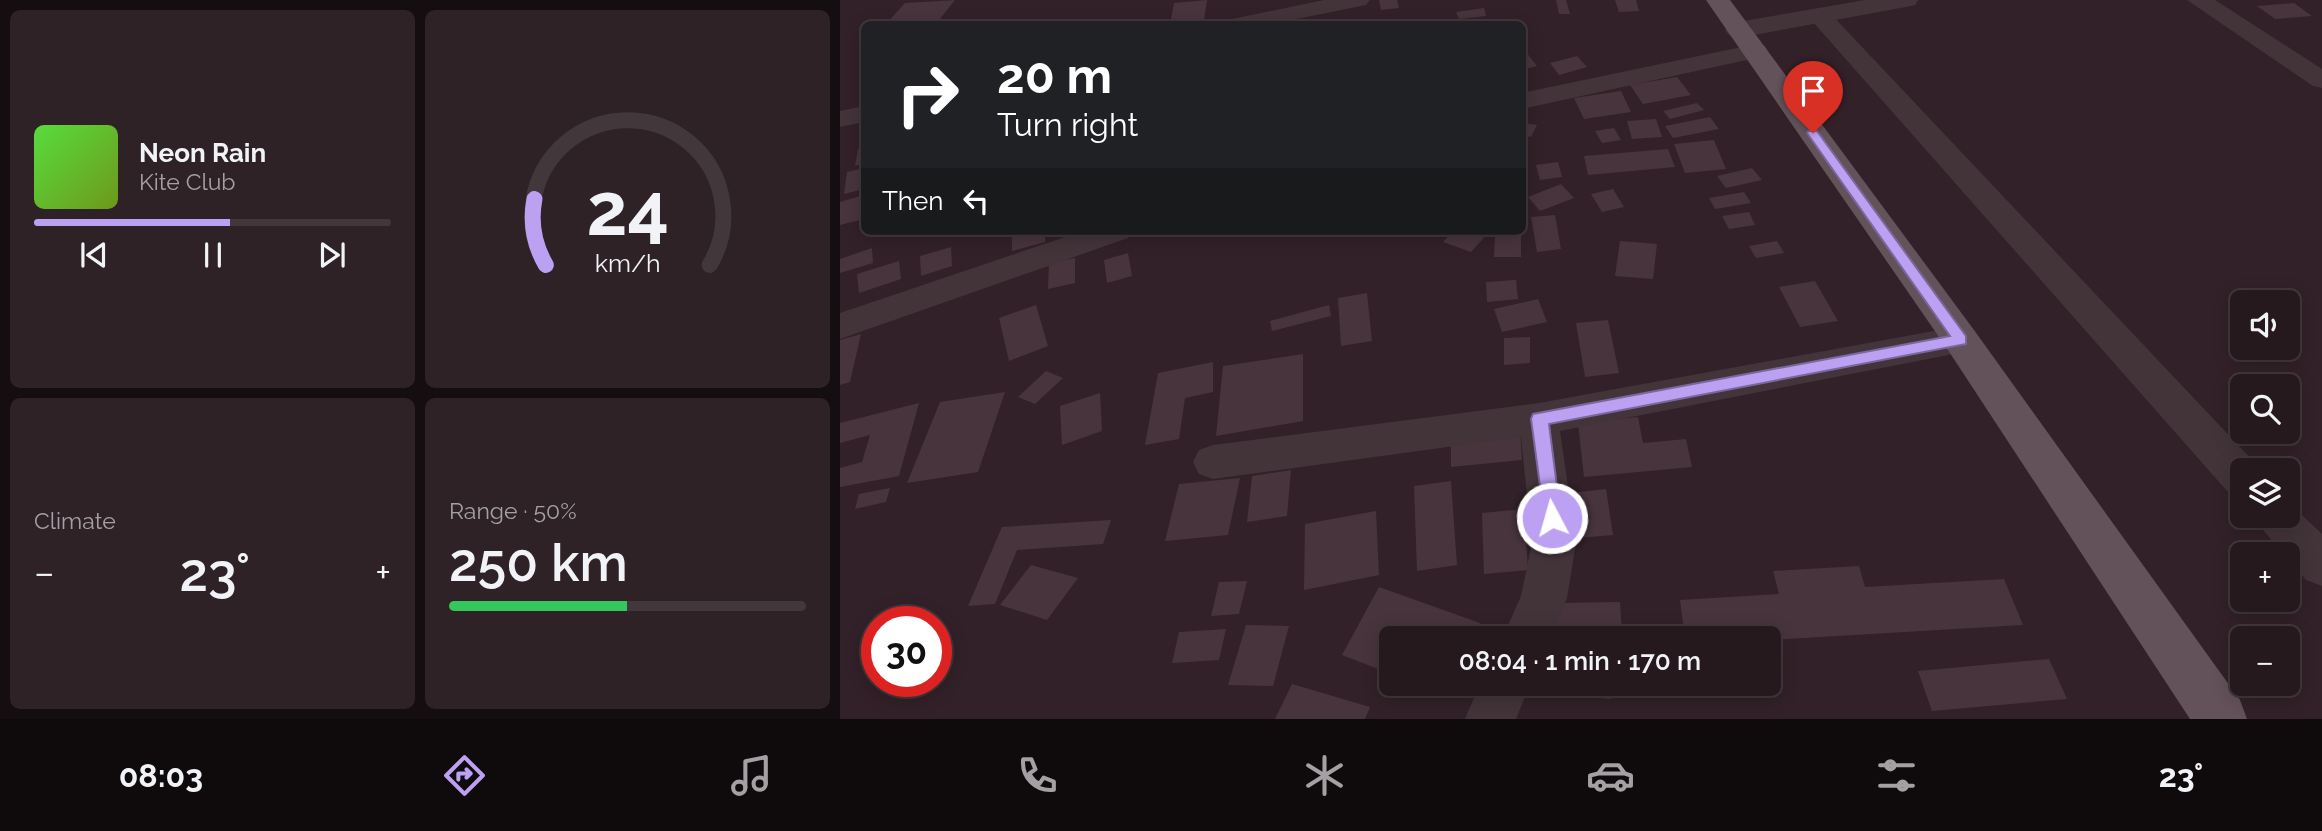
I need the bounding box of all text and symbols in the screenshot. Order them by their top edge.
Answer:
text: 20 m [997,47,1112,104]
icon: right [882,49,973,140]
pin [1783,61,1843,133]
icon: arrive [1794,72,1832,110]
text: Turn right [997,106,1138,143]
text: Neon Rain [139,138,266,168]
text: Kite Club [139,168,236,195]
text: 24 [586,168,669,253]
icon: left [957,182,995,220]
text: Then [882,186,943,216]
icon: previous [75,236,113,274]
icon: pause [194,236,232,274]
icon: next [313,236,351,274]
text: km/h [595,248,660,278]
map controls [2230,290,2300,696]
button: sound [2230,290,2300,360]
button: search [2230,374,2300,444]
button: layers [2230,458,2300,528]
position arrow [1515,481,1589,555]
text: Range · 50% [449,497,577,524]
text: Climate [34,507,116,534]
text: 250 km [449,532,628,593]
text: 23° [180,542,250,603]
button: + [2230,542,2300,612]
text: − [34,550,54,595]
text: + [375,550,391,595]
speed limit sign: 30 [861,606,952,697]
button: − [2230,626,2300,696]
text: 08:04 · 1 min · 170 m [1459,646,1701,676]
icon: directions [440,751,489,800]
icon: music [727,751,776,800]
icon: phone [1013,751,1062,800]
icon: climate [1300,751,1349,800]
icon: car [1586,751,1635,800]
icon: filters [1872,751,1921,800]
text: 08:03 [119,757,203,794]
text: 23° [2159,757,2203,794]

